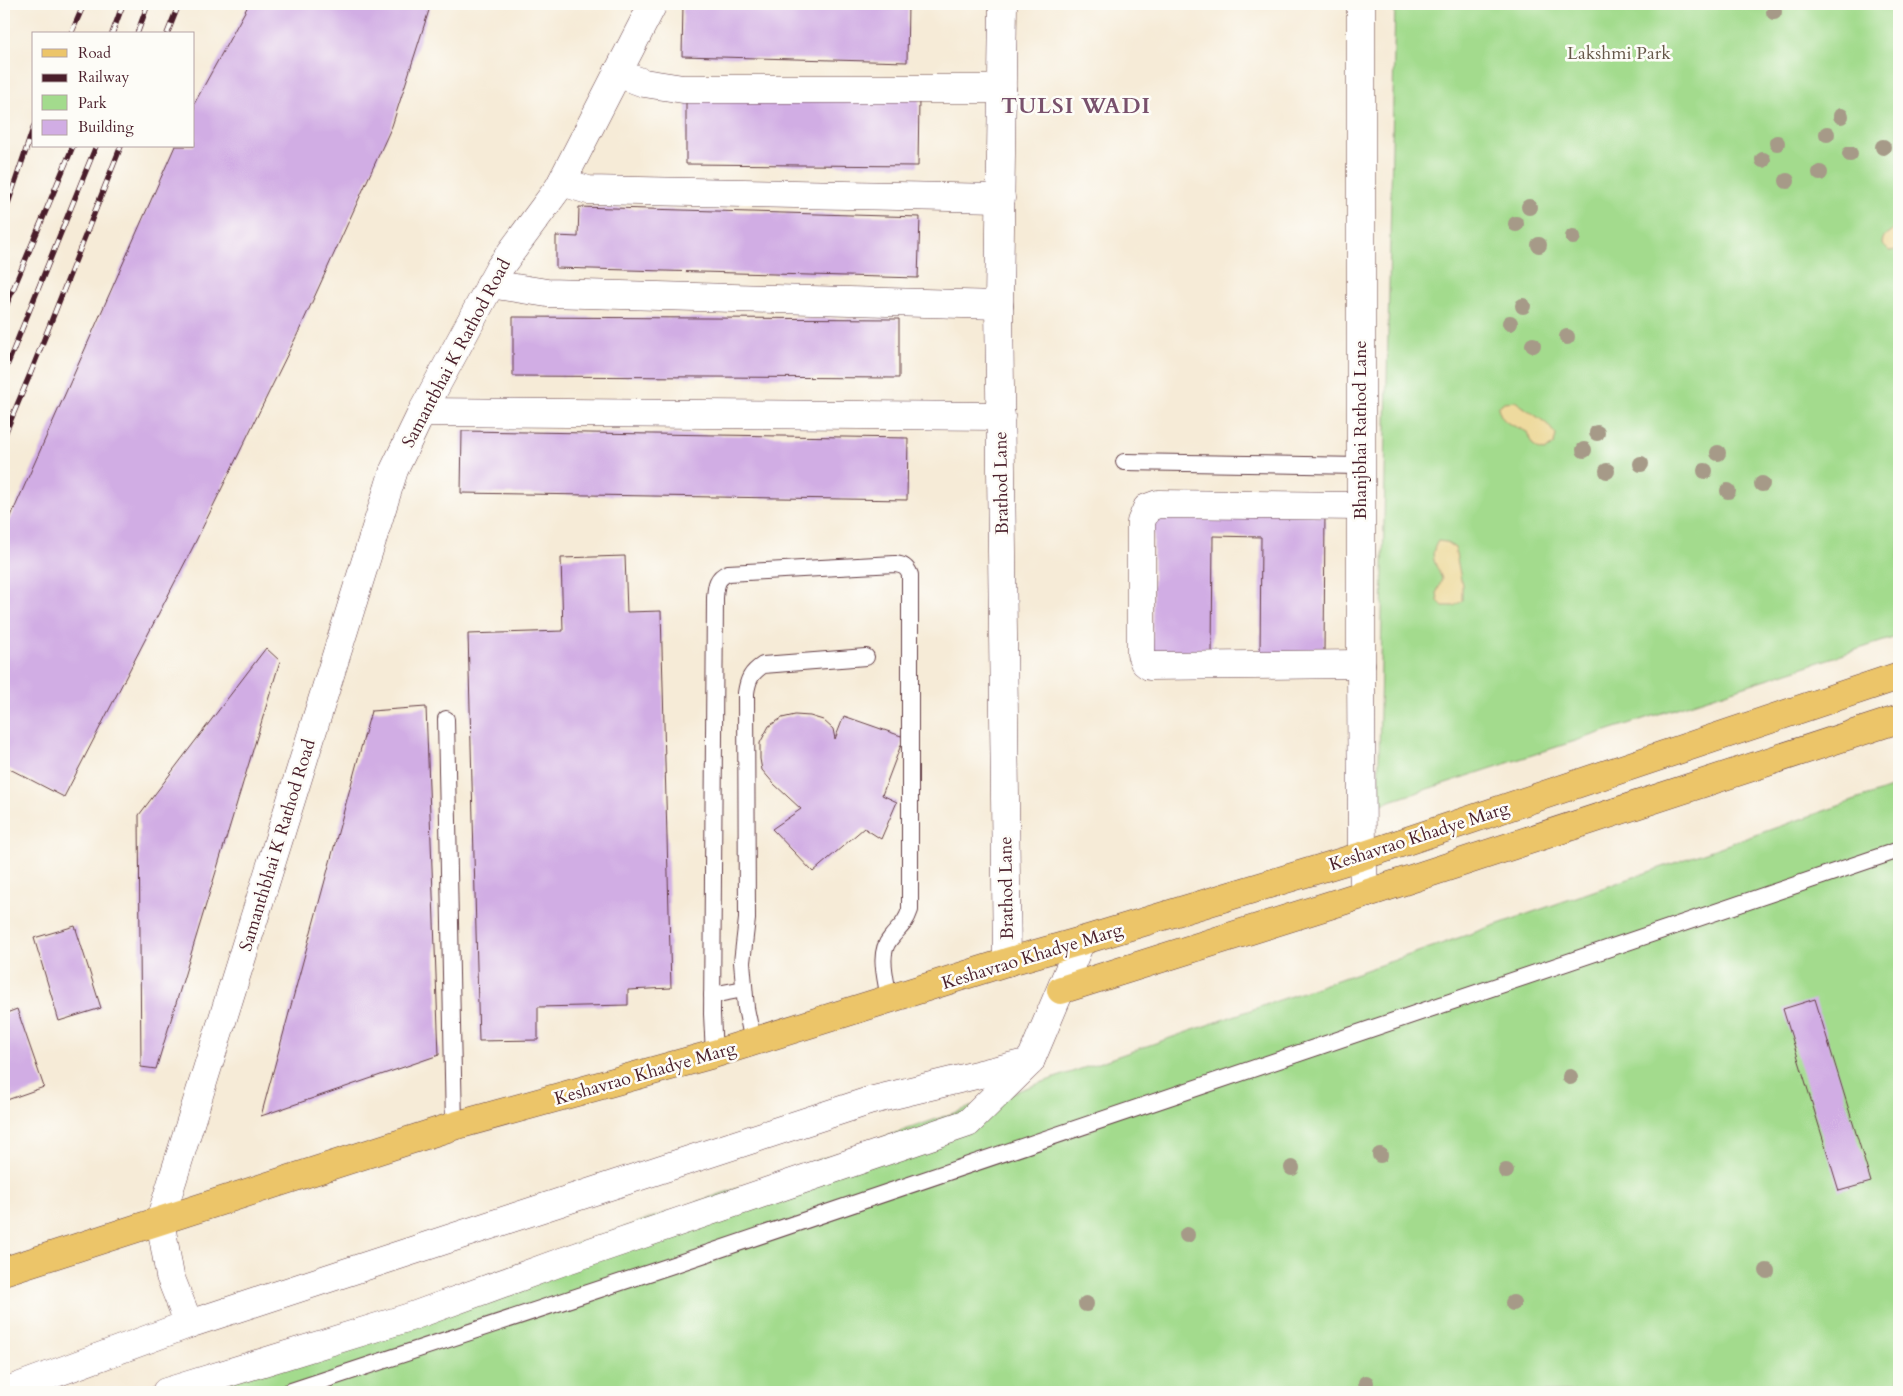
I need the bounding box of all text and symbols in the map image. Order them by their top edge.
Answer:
legend [32,32,195,148]
park label: Lakshmi Park [1567,41,1671,66]
text: Road [78,43,111,63]
text: Railway [78,67,129,87]
district label: TULSI WADI [1001,91,1151,121]
text: Park [78,93,107,113]
text: Building [78,117,134,137]
street label: Samantbhai K Rathod Road [396,254,517,452]
street label: Bhanjbhai Rathod Lane [1348,340,1373,520]
street label: Brathod Lane [988,431,1015,535]
street label: Samanthbhai K Rathod Road [233,736,322,954]
street label: Keshavrao Khadye Marg [1326,795,1513,877]
street label: Brathod Lane [993,836,1020,940]
street label: Keshavrao Khadye Marg [939,917,1126,996]
street label: Keshavrao Khadye Marg [551,1035,740,1111]

